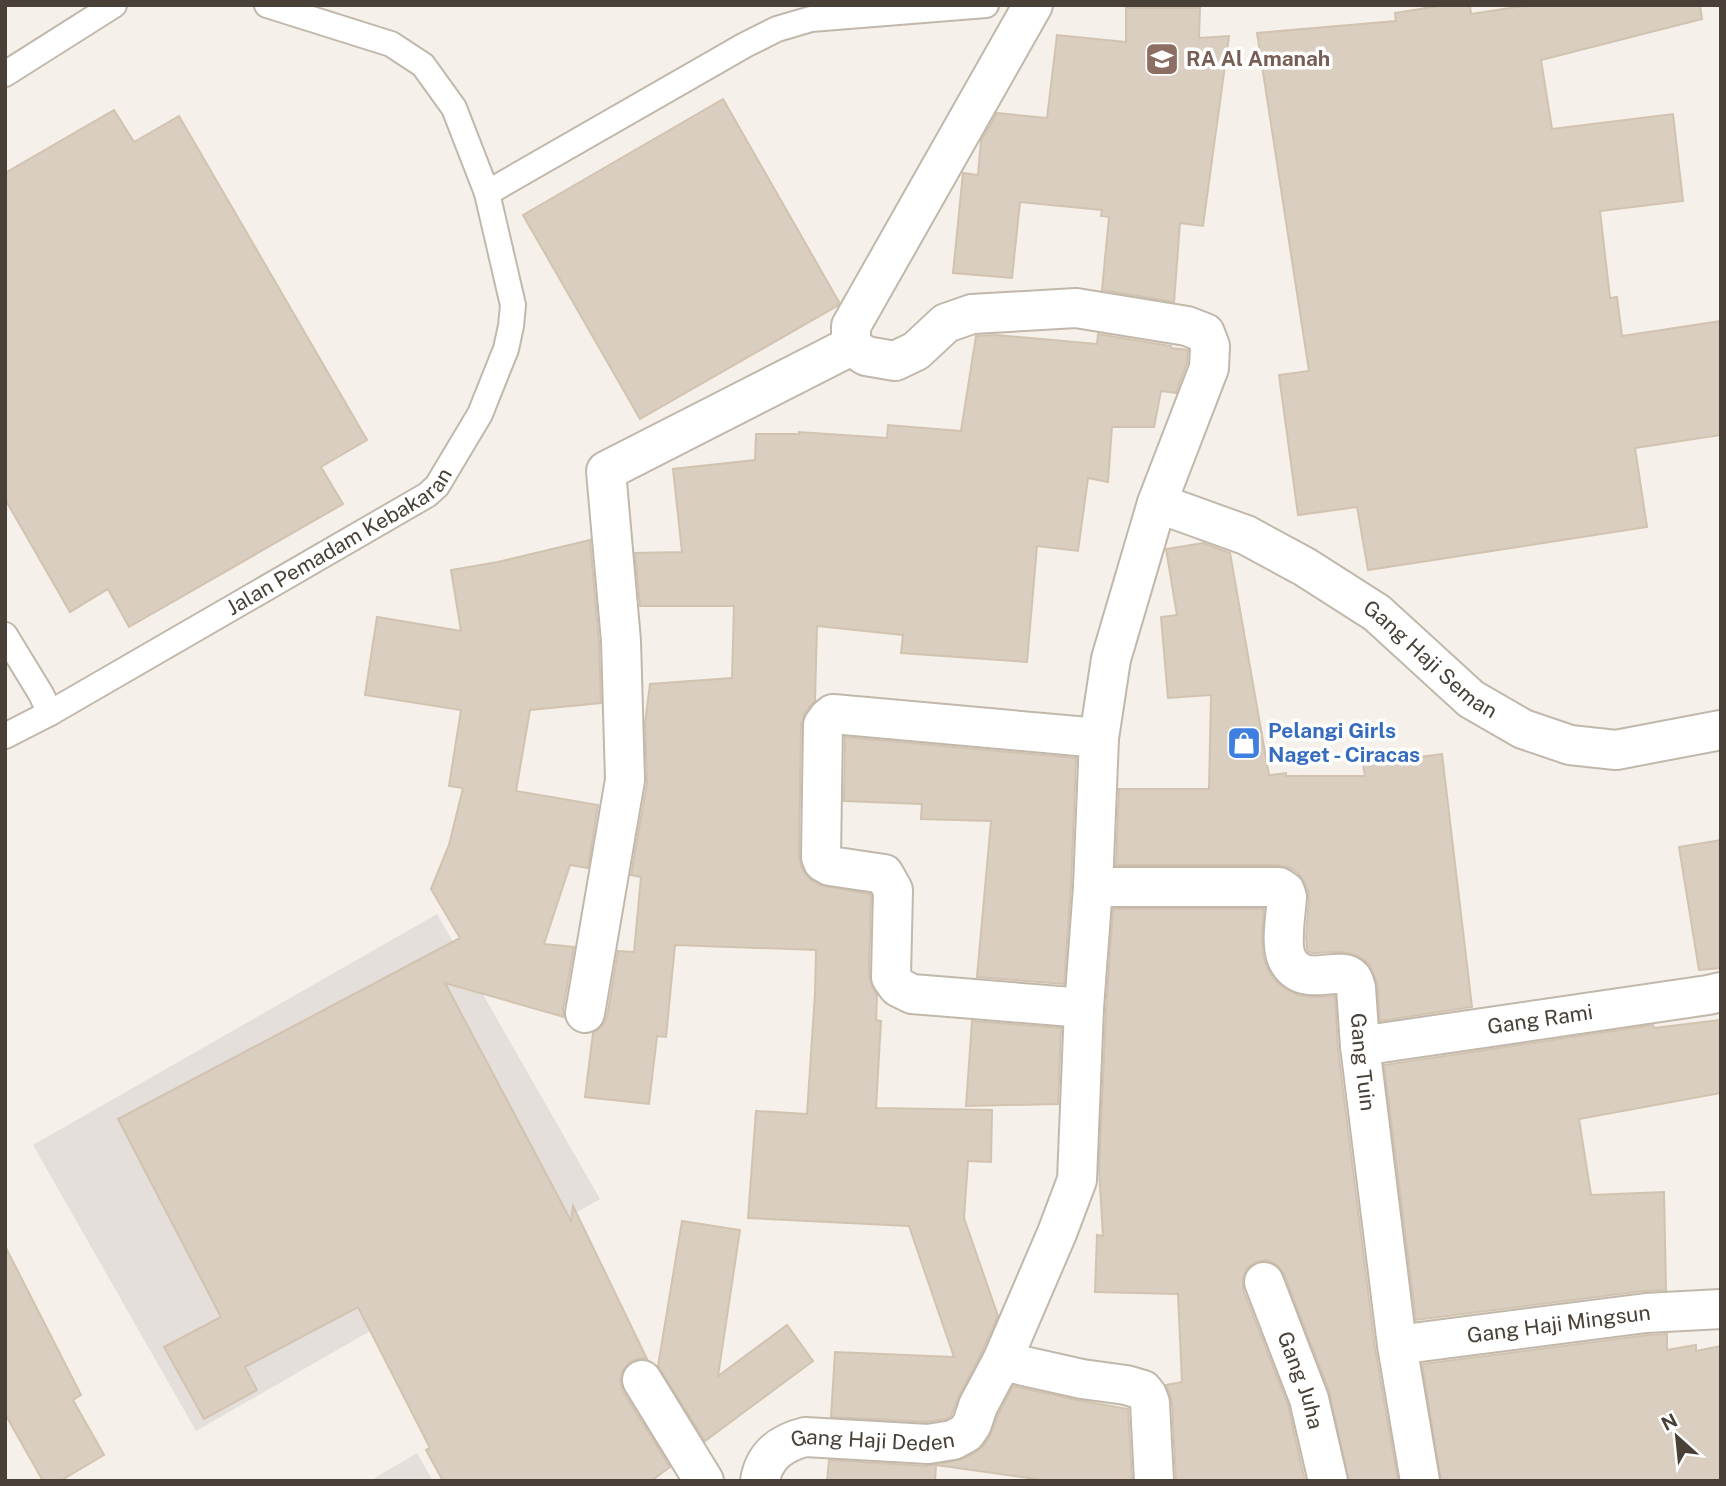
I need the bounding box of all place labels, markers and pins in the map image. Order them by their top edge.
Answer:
school or university icon: RA Al Amanah [1143,40,1181,78]
place label: RA Al Amanah [1186,46,1330,71]
place label: Pelangi Girls Naget - Ciracas [1268,718,1420,767]
shop icon: Pelangi Girls Naget - Ciracas [1225,724,1263,762]

